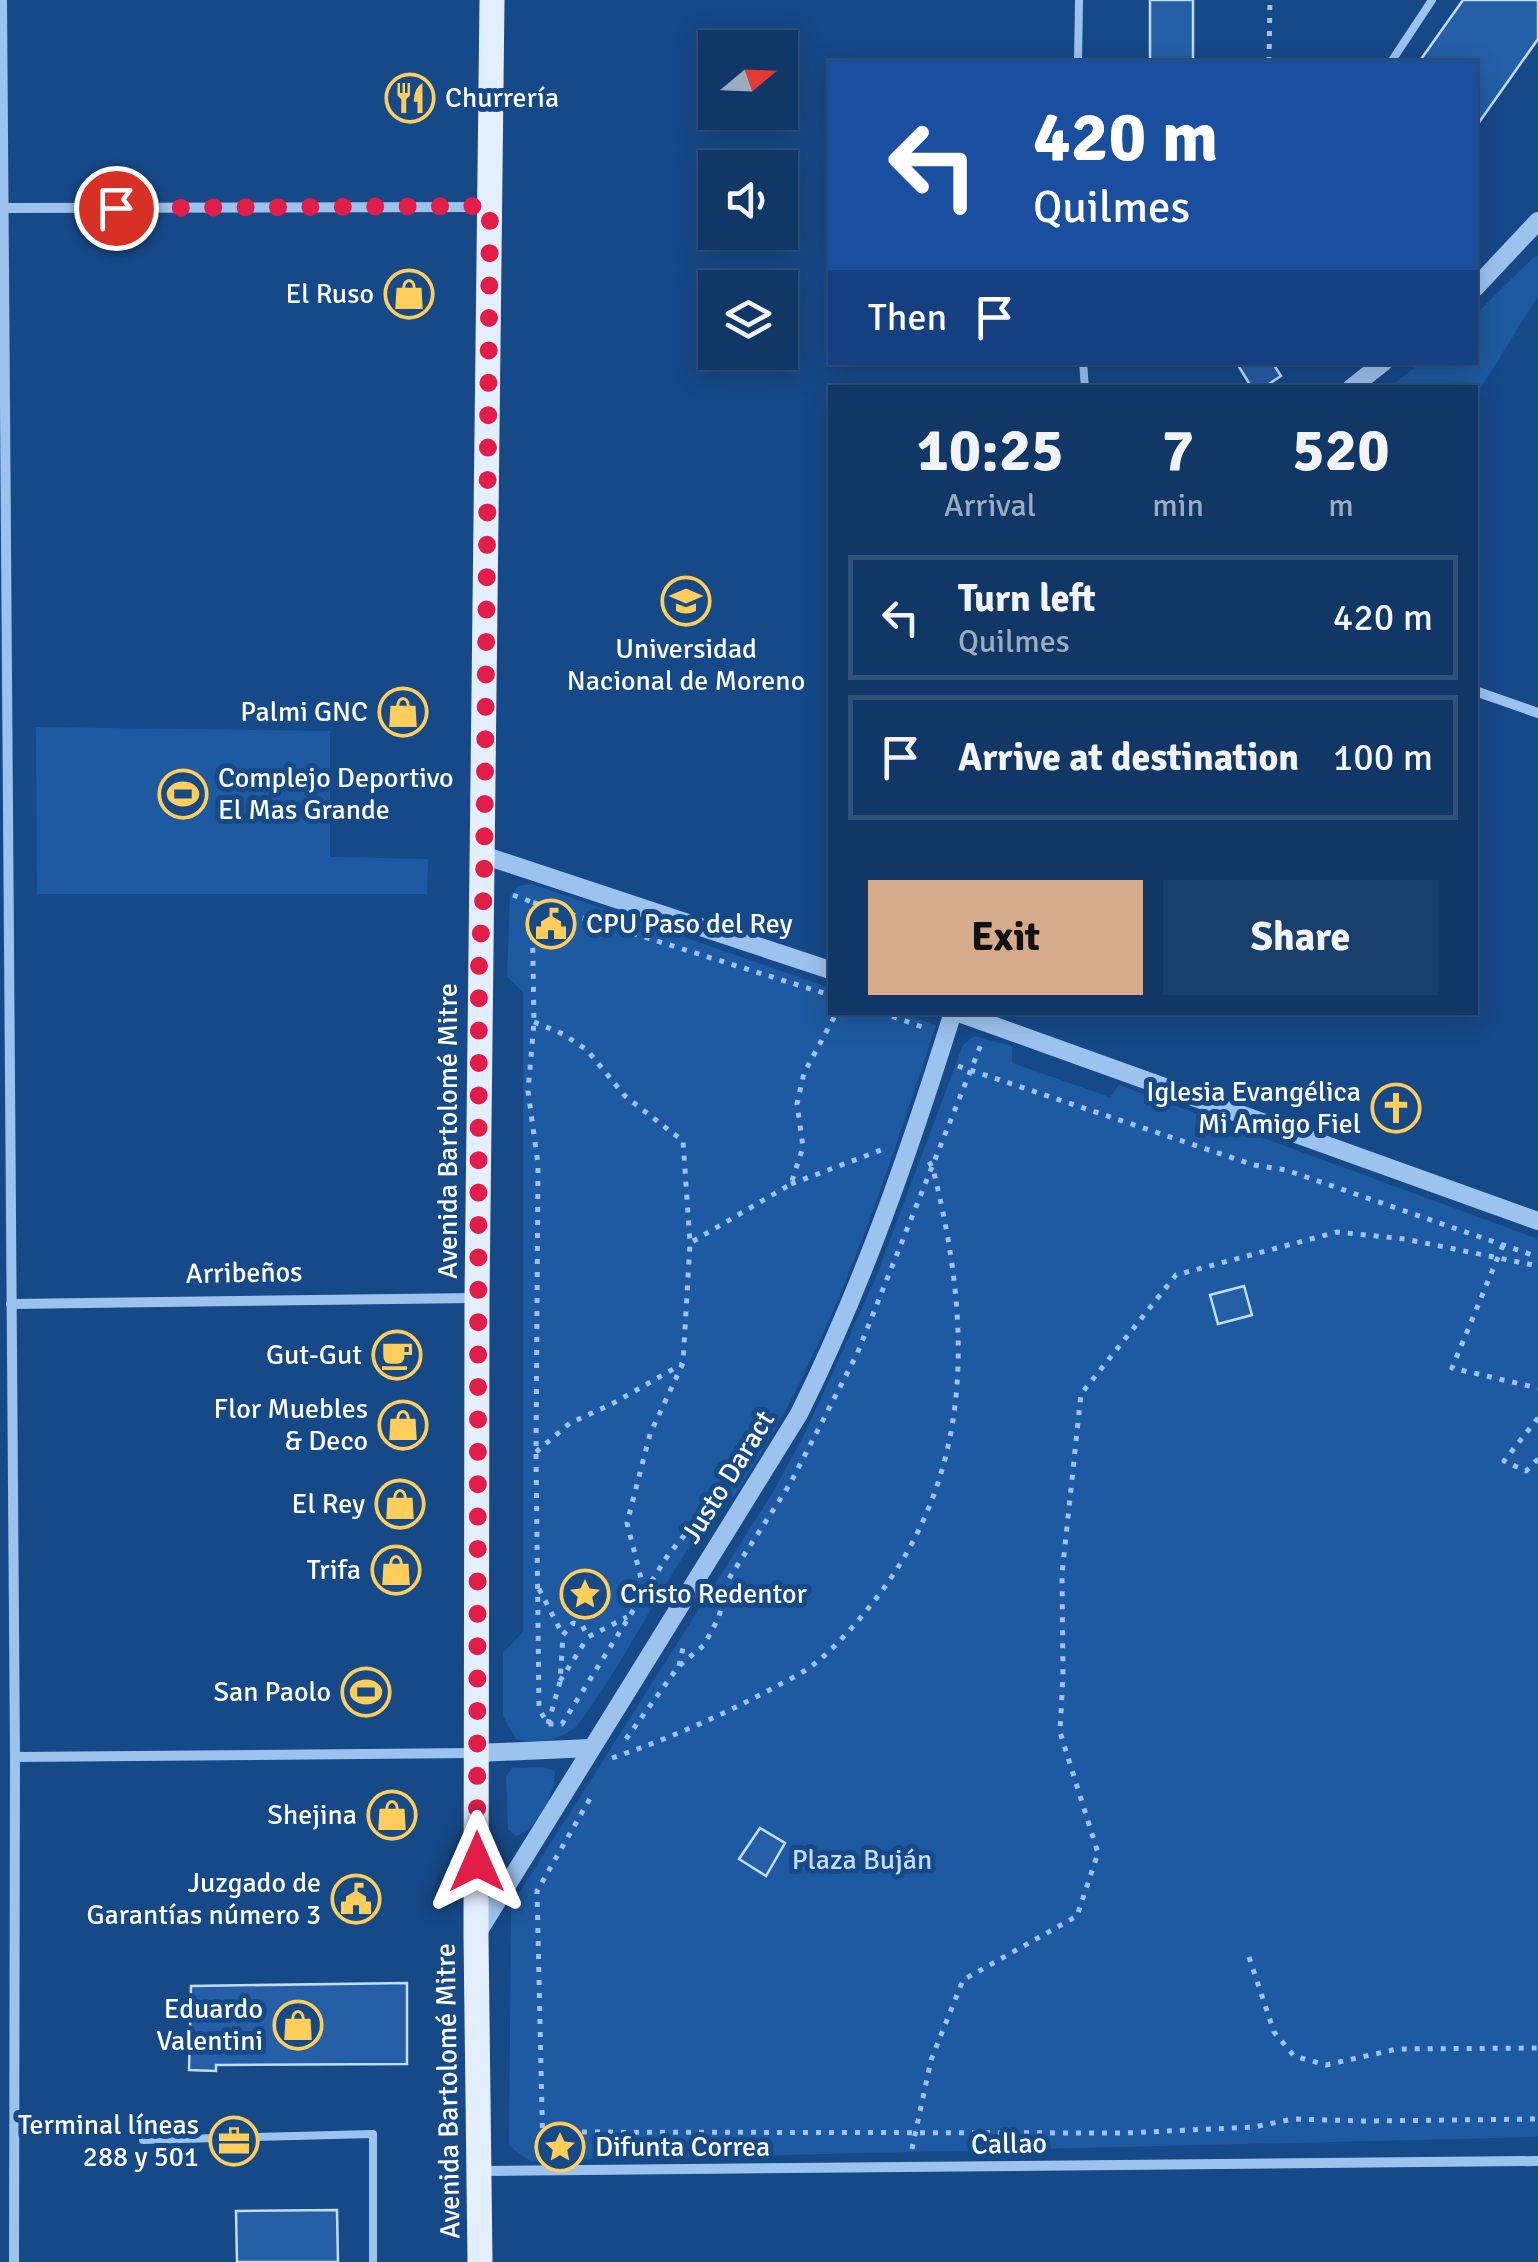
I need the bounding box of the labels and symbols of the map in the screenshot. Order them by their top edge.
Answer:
north arrow [698,30,798,130]
restaurant icon: Churrería [384,72,436,124]
place label: Churrería [445,81,559,115]
pin [74,166,159,251]
shop icon: El Ruso [383,268,435,320]
place label: El Ruso [285,277,374,311]
school or university icon: Universidad Nacional de Moreno [660,575,712,627]
place label: Universidad Nacional de Moreno [567,632,805,698]
shop icon: Palmi GNC [377,686,429,738]
place label: Palmi GNC [240,695,368,729]
place label: Complejo Deportivo El Mas Grande [218,761,454,827]
sports icon: Complejo Deportivo El Mas Grande [157,768,209,820]
public building icon: CPU Paso del Rey [525,898,577,950]
place label: CPU Paso del Rey [586,907,793,941]
street label: Avenida Bartolomé Mitre [431,983,465,1279]
place label: Iglesia Evangélica Mi Amigo Fiel [1146,1075,1361,1141]
church icon: Iglesia Evangélica Mi Amigo Fiel [1370,1082,1422,1134]
street label: Arribeños [185,1255,303,1291]
cafe icon: Gut-Gut [371,1329,423,1381]
place label: Gut-Gut [266,1338,362,1372]
place label: Flor Muebles & Deco [214,1392,368,1458]
shop icon: Flor Muebles & Deco [377,1399,429,1451]
street label: Justo Daract [674,1404,782,1549]
shop icon: El Rey [374,1478,426,1530]
place label: El Rey [292,1487,365,1521]
shop icon: Trifa [370,1544,422,1596]
place label: Trifa [307,1553,361,1587]
place icon: Cristo Redentor [559,1568,611,1620]
place label: Cristo Redentor [620,1577,808,1611]
sports icon: San Paolo [340,1666,392,1718]
place label: San Paolo [213,1675,331,1709]
shop icon: Shejina [366,1789,418,1841]
place label: Shejina [267,1798,357,1832]
position arrow [425,1810,529,1914]
park label: Plaza Buján [792,1843,932,1877]
place label: Juzgado de Garantías número 3 [86,1866,321,1932]
public building icon: Juzgado de Garantías número 3 [330,1873,382,1925]
street label: Avenida Bartolomé Mitre [428,1943,468,2239]
place label: Eduardo Valentini [156,1992,263,2058]
shop icon: Eduardo Valentini [272,1999,324,2051]
place label: Terminal líneas 288 y 501 [18,2108,199,2174]
office icon: Terminal líneas 288 y 501 [208,2115,260,2167]
place icon: Difunta Correa [534,2121,586,2173]
street label: Callao [971,2126,1047,2162]
place label: Difunta Correa [595,2130,770,2164]

